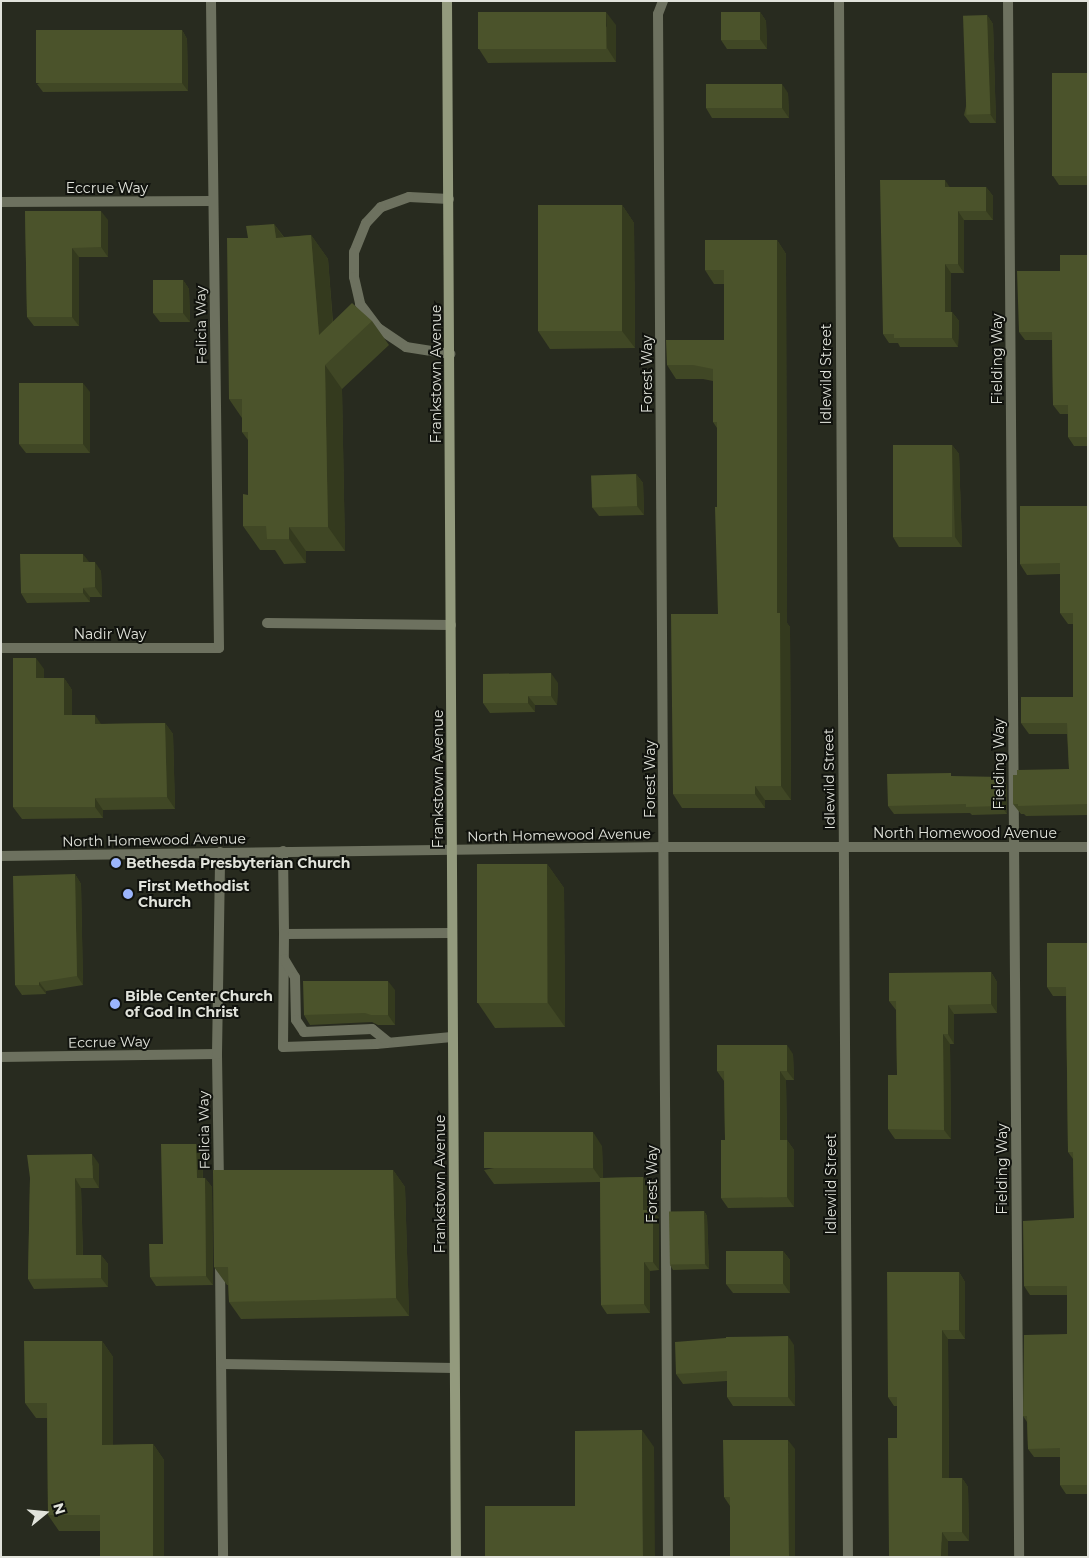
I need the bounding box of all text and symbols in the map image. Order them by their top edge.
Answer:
street label: Eccrue Way [66,180,148,196]
street label: Felicia Way [192,286,210,364]
street label: Frankstown Avenue [428,305,444,443]
street label: Fielding Way [989,313,1005,405]
street label: Idlewild Street [818,323,834,425]
street label: Forest Way [639,335,655,413]
street label: Nadir Way [74,626,146,642]
street label: Frankstown Avenue [430,710,446,848]
street label: Fielding Way [991,718,1007,810]
street label: Idlewild Street [820,728,838,830]
street label: Forest Way [642,740,658,818]
street label: North Homewood Avenue [467,825,651,845]
street label: North Homewood Avenue [873,825,1057,841]
street label: North Homewood Avenue [62,830,246,850]
place label: Bethesda Presbyterian Church [126,855,351,871]
marker: Bethesda Presbyterian Church [110,857,122,869]
place label: First Methodist Church [138,878,249,910]
marker: First Methodist Church [122,888,134,900]
place label: Bible Center Church of God In Christ [125,988,273,1020]
marker: Bible Center Church of God In Christ [109,998,121,1010]
street label: Eccrue Way [68,1033,150,1051]
street label: Felicia Way [195,1091,213,1169]
street label: Frankstown Avenue [432,1115,448,1253]
street label: Fielding Way [994,1123,1010,1215]
street label: Idlewild Street [823,1133,839,1235]
street label: Forest Way [644,1145,660,1223]
north arrow [20,1488,70,1538]
text: N [49,1501,70,1517]

